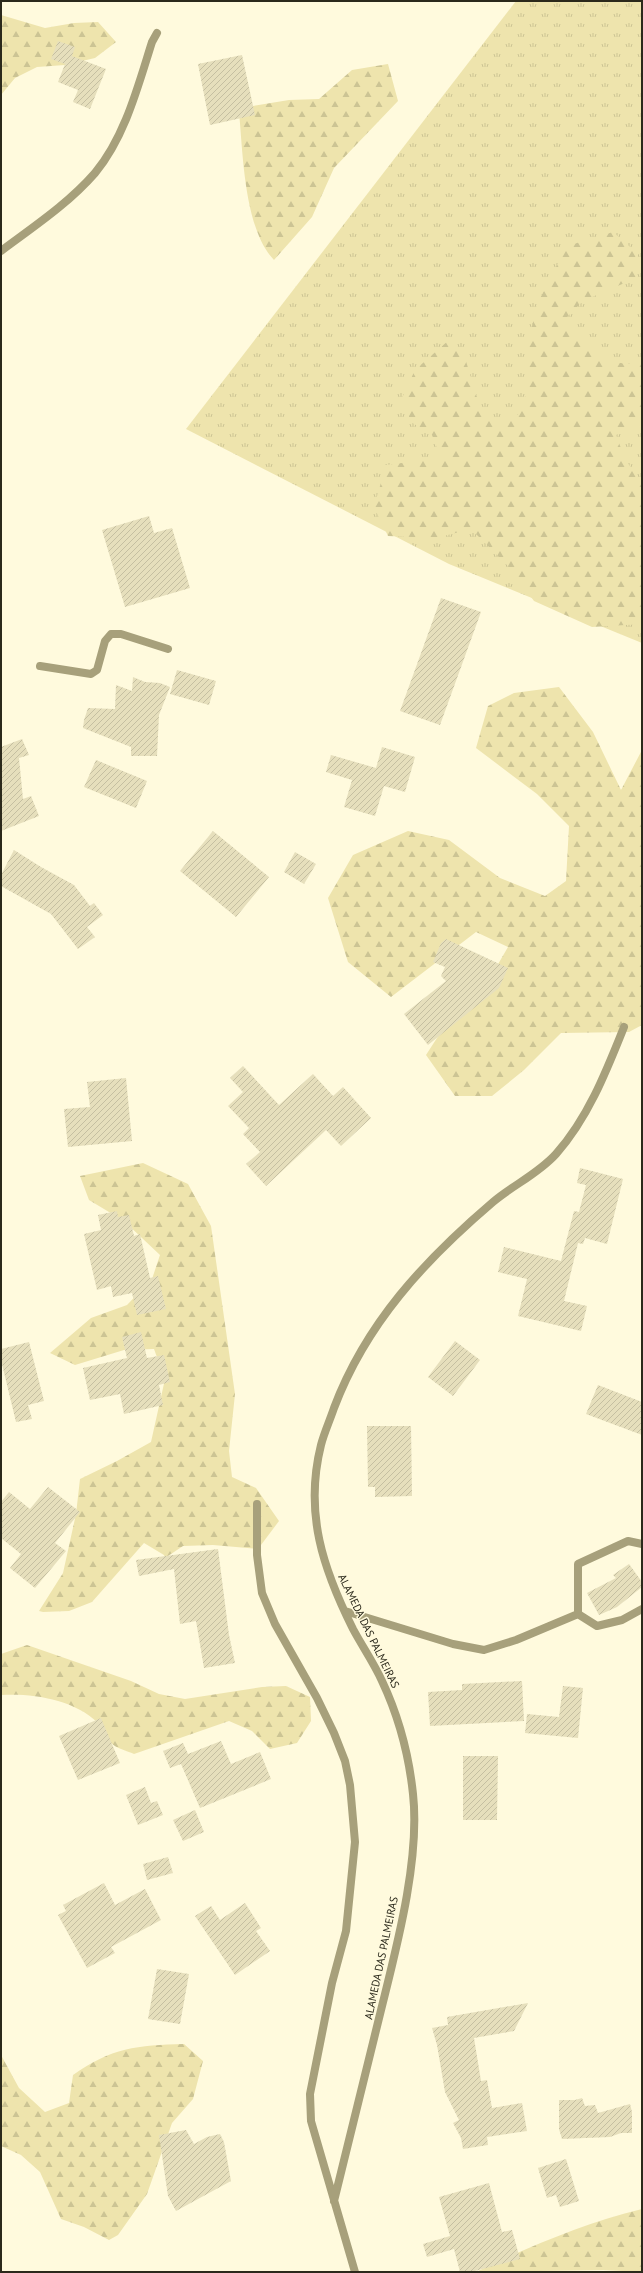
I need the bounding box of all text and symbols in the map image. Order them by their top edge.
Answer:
street label: ALAMEDA DAS PALMEIRAS [335,1572,403,1690]
street label: ALAMEDA DAS PALMEIRAS [361,1895,401,2021]

